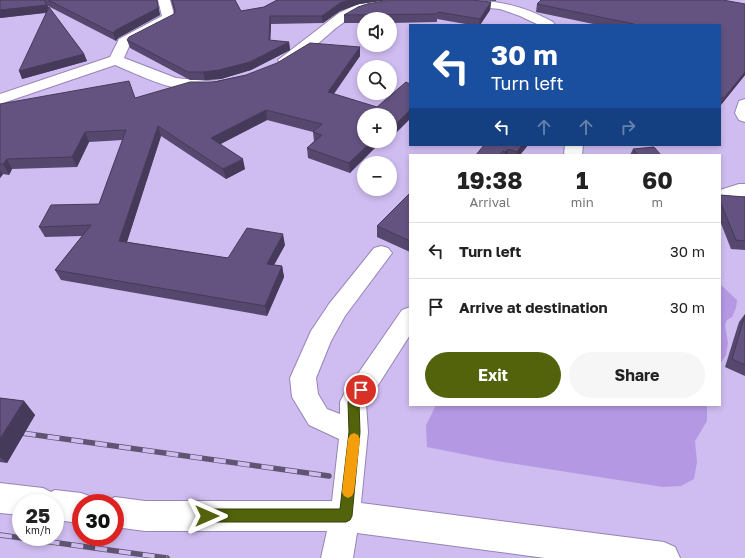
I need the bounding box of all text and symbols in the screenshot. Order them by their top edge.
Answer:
map controls [357,12,397,196]
button: sound [357,12,397,52]
text: 30 m [491,38,558,71]
icon: left [425,40,477,92]
button: search [357,60,397,100]
text: Turn left [491,72,564,94]
button: + [357,108,397,148]
icon: left [491,116,513,138]
icon: ahead [533,116,555,138]
icon: ahead [575,116,597,138]
icon: right [617,116,639,138]
button: − [357,156,397,196]
text: 19:38 [457,165,523,194]
text: 1 [576,165,588,194]
text: 60 [642,165,673,194]
text: Arrival [469,194,510,210]
text: min [571,194,594,210]
text: m [652,194,663,210]
icon: left [425,240,447,262]
text: Turn left [459,242,521,260]
text: 30 m [670,242,705,260]
icon: arrive [425,296,447,318]
text: Arrive at destination [459,298,608,316]
text: 30 m [670,298,705,316]
button: Exit [425,352,561,398]
button: Share [569,352,705,398]
pin [344,373,378,407]
icon: arrive [350,379,372,401]
speed limit sign: 30 [72,494,124,546]
position arrow [186,495,228,537]
text: 25 [26,503,50,527]
text: km/h [25,524,51,536]

